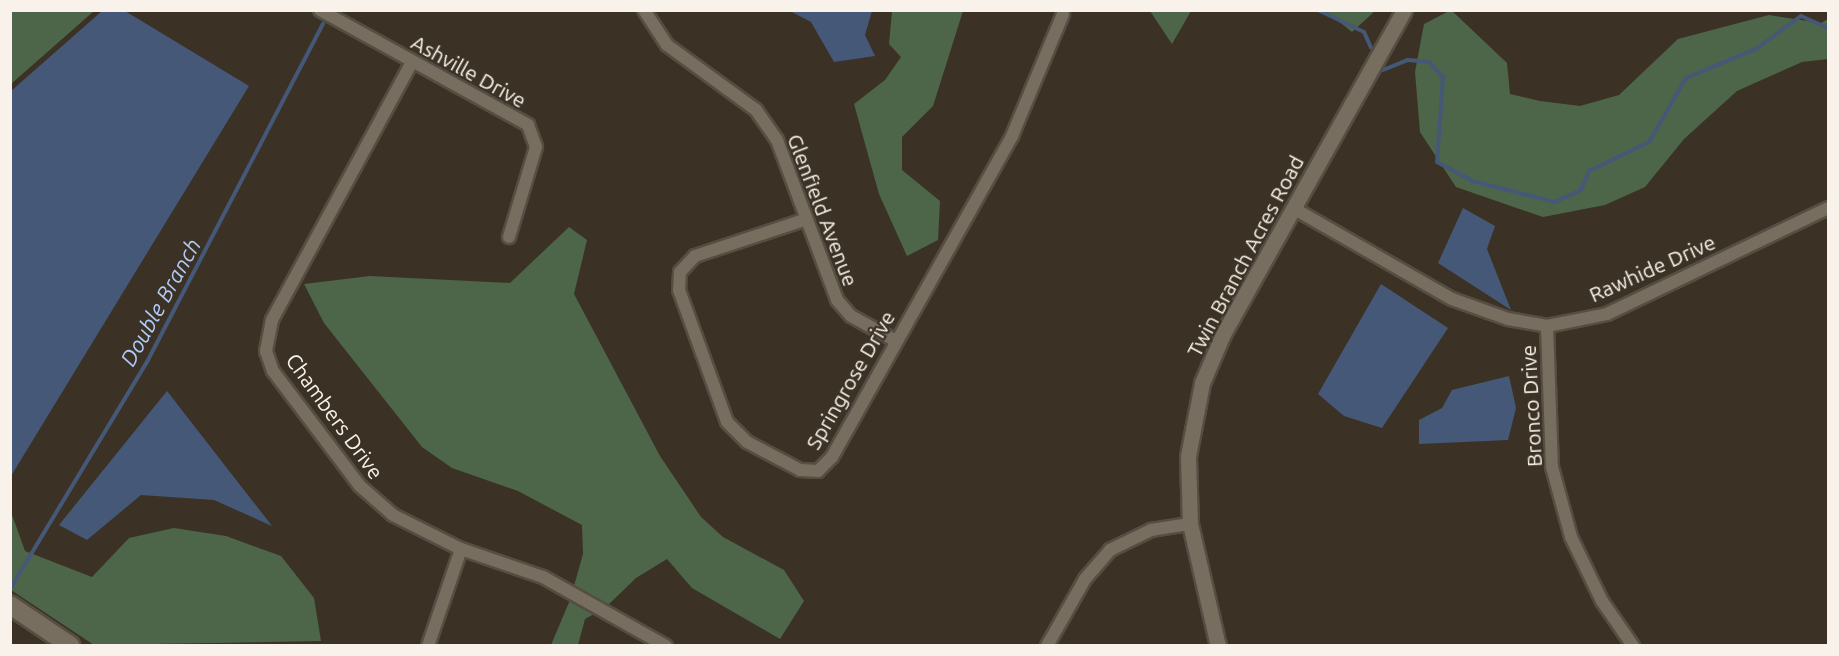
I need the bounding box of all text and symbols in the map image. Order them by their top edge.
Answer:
street label: Ashville Drive [407,29,531,113]
street label: Glenfield Avenue [782,130,864,290]
street label: Twin Branch Acres Road [1181,151,1309,361]
street label: Rawhide Drive [1585,229,1719,307]
water label: Double Branch [114,234,206,370]
street label: Springrose Drive [800,306,900,454]
street label: Bronco Drive [1515,344,1547,468]
street label: Chambers Drive [281,348,389,484]

